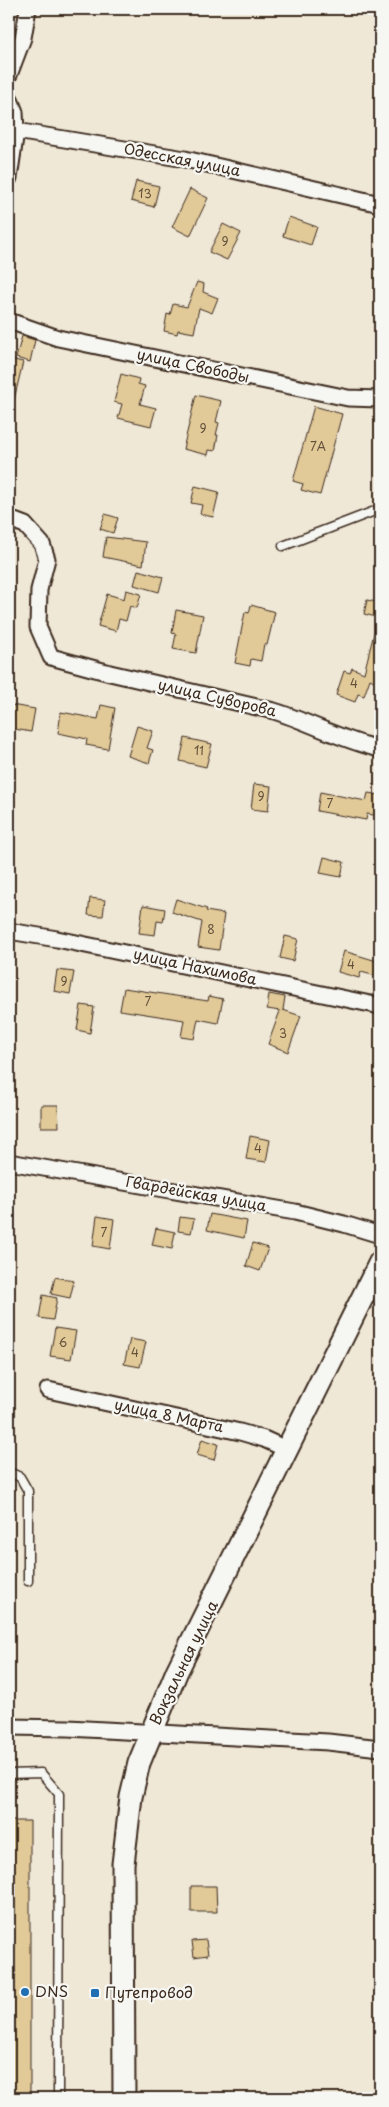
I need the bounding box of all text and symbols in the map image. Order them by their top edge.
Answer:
street label: Одесская улица [122,136,243,181]
house number: 13 [138,184,152,202]
house number: 9 [221,232,229,250]
street label: улица Свободы [135,341,252,388]
house number: 9 [199,419,207,437]
house number: 7А [310,437,326,455]
street label: улица Суворова [156,672,280,722]
house number: 4 [350,674,358,692]
house number: 11 [194,741,204,759]
house number: 9 [257,787,265,805]
house number: 7 [327,794,334,812]
house number: 8 [207,920,215,938]
street label: улица Нахимова [132,941,260,990]
house number: 4 [347,955,355,973]
house number: 9 [60,972,68,990]
house number: 7 [145,992,152,1010]
house number: 3 [279,1024,287,1042]
house number: 4 [254,1139,262,1157]
street label: Гвардейская улица [124,1169,269,1216]
house number: 7 [101,1223,108,1241]
house number: 6 [59,1333,67,1351]
house number: 4 [131,1343,139,1361]
street label: улица 8 Марта [113,1392,227,1438]
street label: Вокзальная улица [143,1596,223,1728]
place label: DNS [35,1979,68,2002]
place label: Путепровод [105,1980,193,2003]
marker: DNS [19,1986,31,1998]
marker: Путепровод [89,1987,101,1999]

